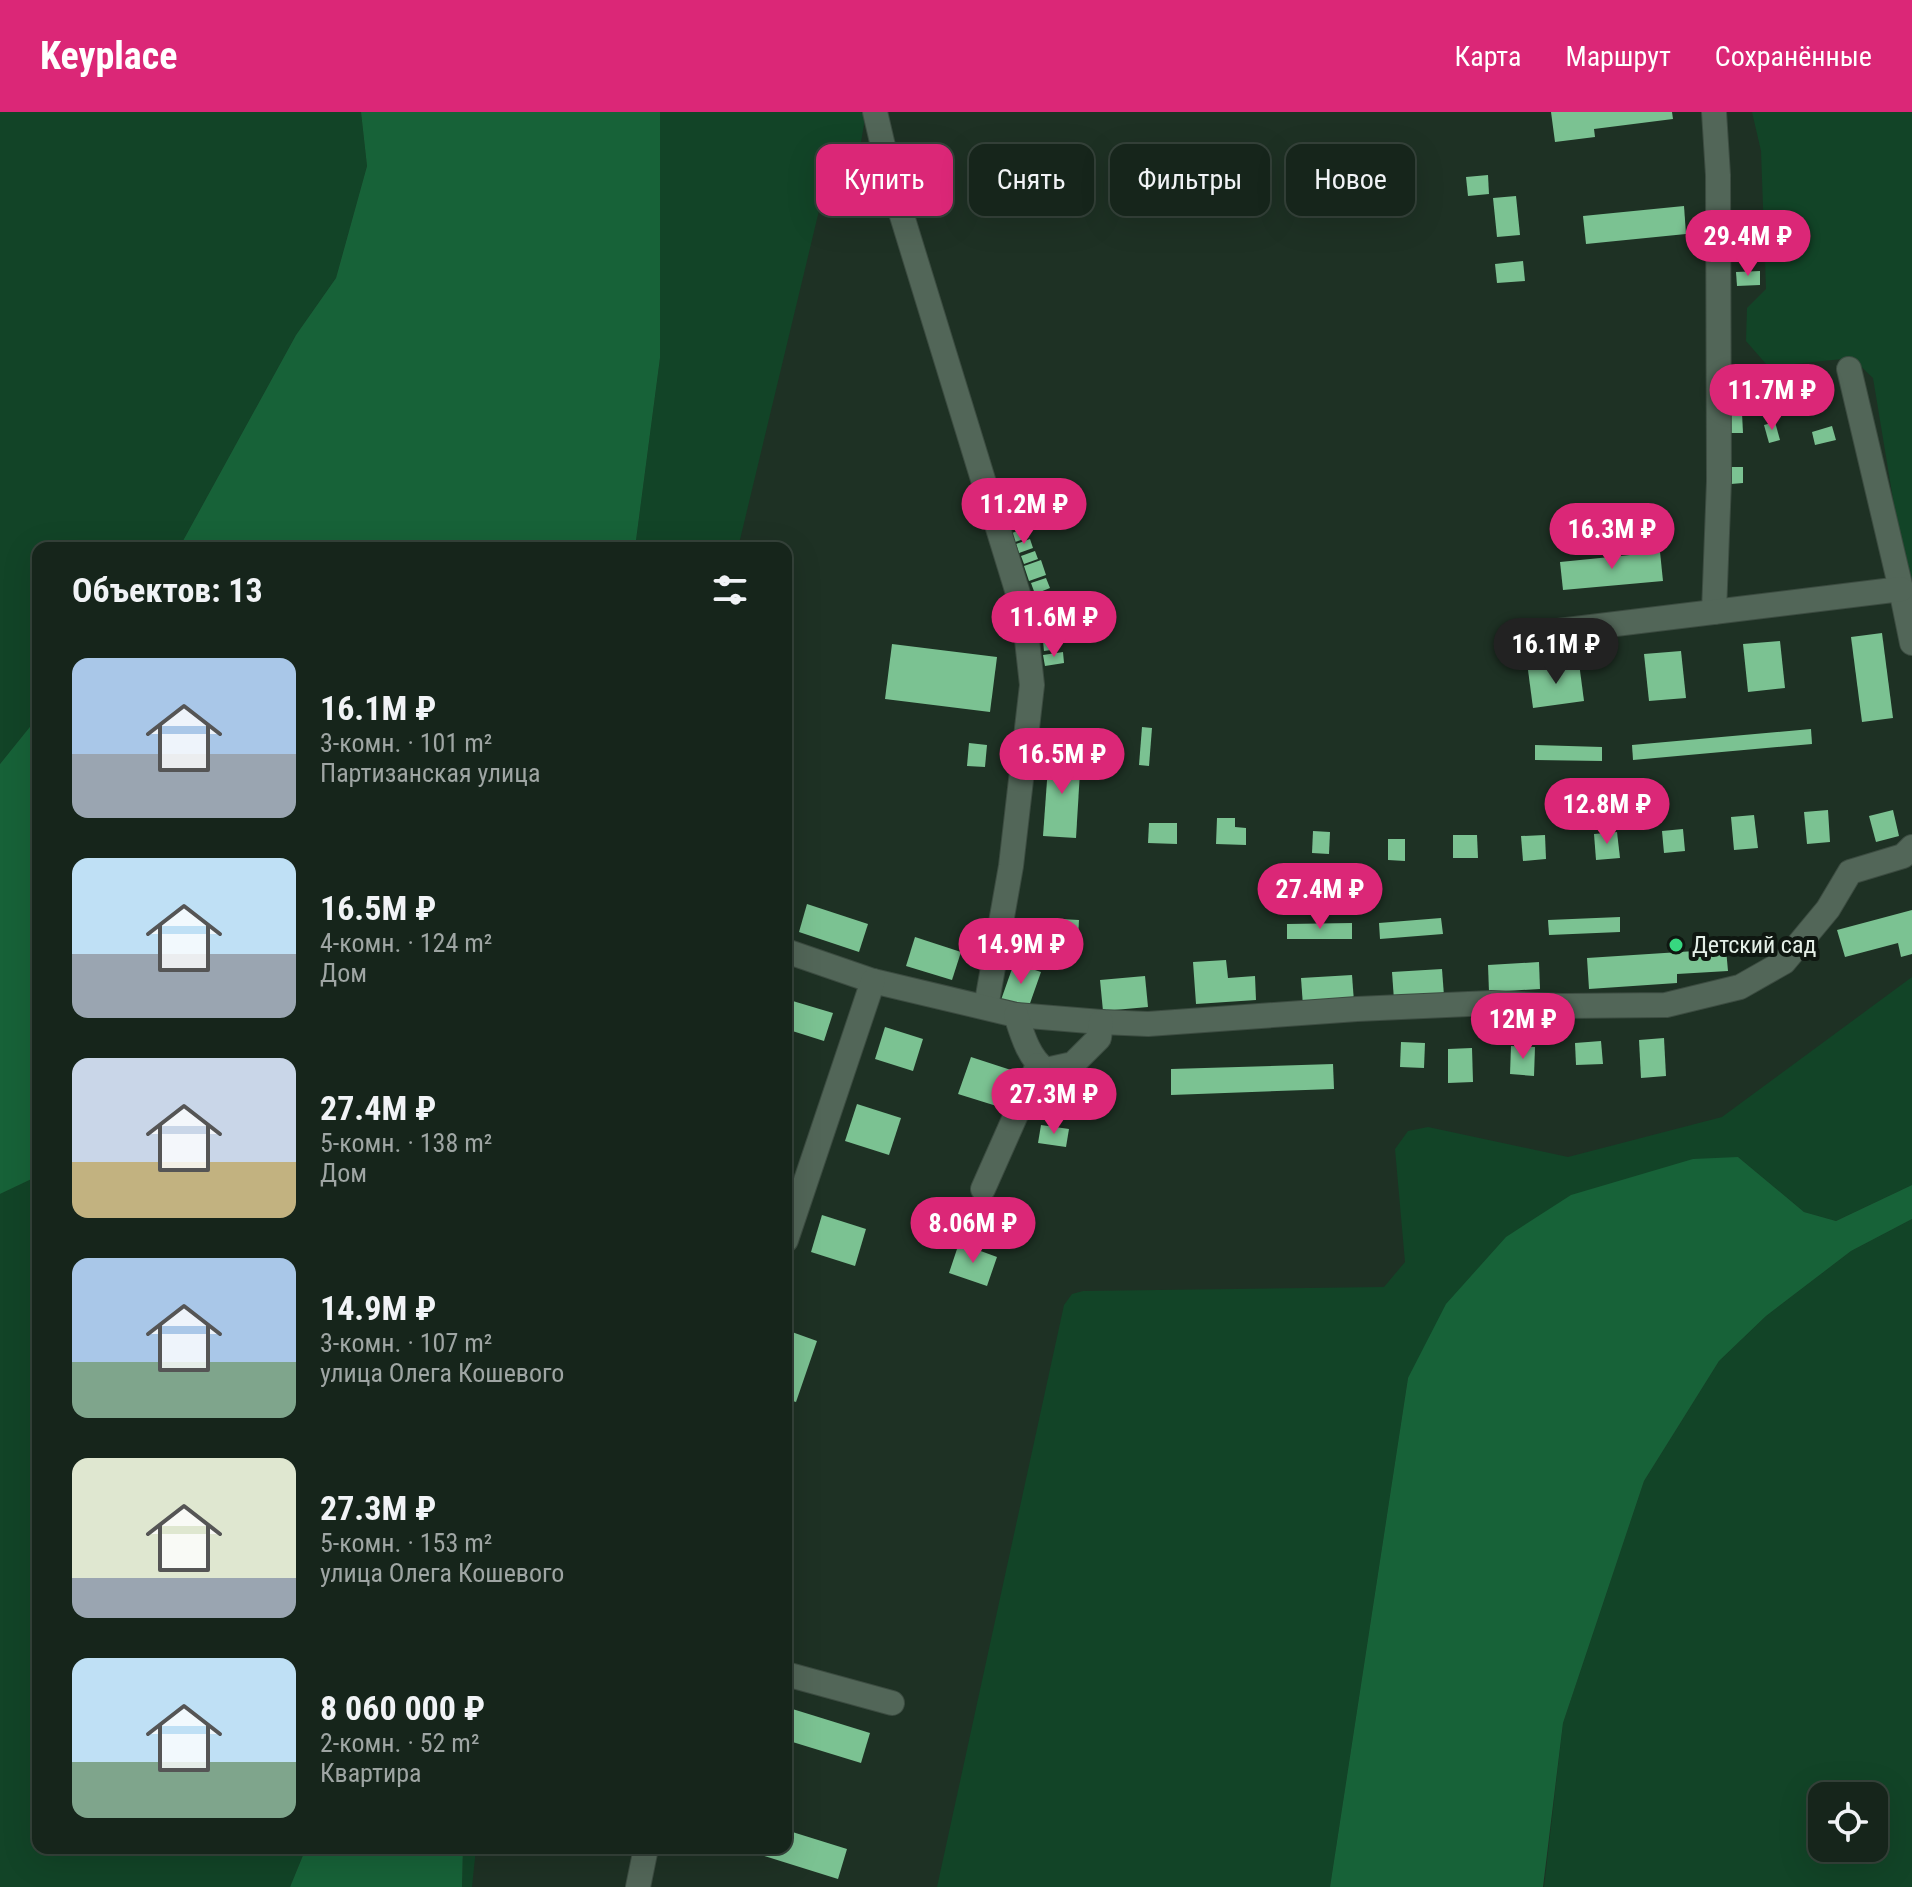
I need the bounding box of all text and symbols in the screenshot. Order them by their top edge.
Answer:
text: Keyplace [40,34,177,78]
text: Карта [1455,40,1521,73]
text: Маршрут [1565,40,1671,73]
text: Сохранённые [1715,40,1872,73]
chip: Купить [816,144,953,216]
chip: Снять [969,144,1094,216]
chip: Фильтры [1110,144,1270,216]
chip: Новое [1286,144,1415,216]
pin: 29.4M ₽ [1674,210,1822,278]
text: 29.4M ₽ [1704,221,1792,251]
pin: 11.7M ₽ [1698,364,1846,432]
text: 11.7M ₽ [1728,375,1816,405]
pin: 11.2M ₽ [950,478,1098,546]
text: 11.2M ₽ [980,489,1068,519]
pin: 16.3M ₽ [1538,503,1686,571]
text: 16.3M ₽ [1568,514,1656,544]
icon: filters [708,568,752,612]
text: Объектов: 13 [72,570,263,610]
pin: 11.6M ₽ [980,591,1128,659]
text: 11.6M ₽ [1010,602,1098,632]
pin: 16.1M ₽ [1482,618,1630,686]
text: 16.1M ₽ [1512,629,1600,659]
text: 16.1M ₽ [320,688,436,728]
icon: home [136,690,232,786]
text: 3-комн. · 101 m² [320,728,492,758]
pin: 16.5M ₽ [988,728,1136,796]
text: 16.5M ₽ [1018,739,1106,769]
text: Партизанская улица [320,758,540,788]
pin: 12.8M ₽ [1533,778,1681,846]
text: 12.8M ₽ [1563,789,1651,819]
pin: 27.4M ₽ [1246,863,1394,931]
text: 27.4M ₽ [1276,874,1364,904]
text: 16.5M ₽ [320,888,436,928]
icon: home [136,890,232,986]
pin: 14.9M ₽ [947,918,1095,986]
text: 4-комн. · 124 m² [320,928,492,958]
text: 14.9M ₽ [977,929,1065,959]
place label: Детский сад [1692,931,1816,959]
marker: Детский сад [1667,936,1685,954]
text: Дом [320,958,367,988]
pin: 12M ₽ [1467,993,1579,1061]
text: 12M ₽ [1489,1004,1557,1034]
pin: 27.3M ₽ [980,1068,1128,1136]
text: 27.3M ₽ [1010,1079,1098,1109]
text: 27.4M ₽ [320,1088,436,1128]
icon: home [136,1090,232,1186]
text: 5-комн. · 138 m² [320,1128,492,1158]
text: Дом [320,1158,367,1188]
pin: 8.06M ₽ [899,1197,1047,1265]
text: 8.06M ₽ [929,1208,1017,1238]
text: 14.9M ₽ [320,1288,436,1328]
icon: home [136,1290,232,1386]
text: 3-комн. · 107 m² [320,1328,492,1358]
text: улица Олега Кошевого [320,1358,564,1388]
text: 27.3M ₽ [320,1488,436,1528]
icon: home [136,1490,232,1586]
text: 5-комн. · 153 m² [320,1528,492,1558]
text: улица Олега Кошевого [320,1558,564,1588]
text: 8 060 000 ₽ [320,1688,485,1728]
icon: home [136,1690,232,1786]
text: 2-комн. · 52 m² [320,1728,480,1758]
text: Квартира [320,1758,422,1788]
map controls [1808,1782,1888,1862]
button: locate [1808,1782,1888,1862]

